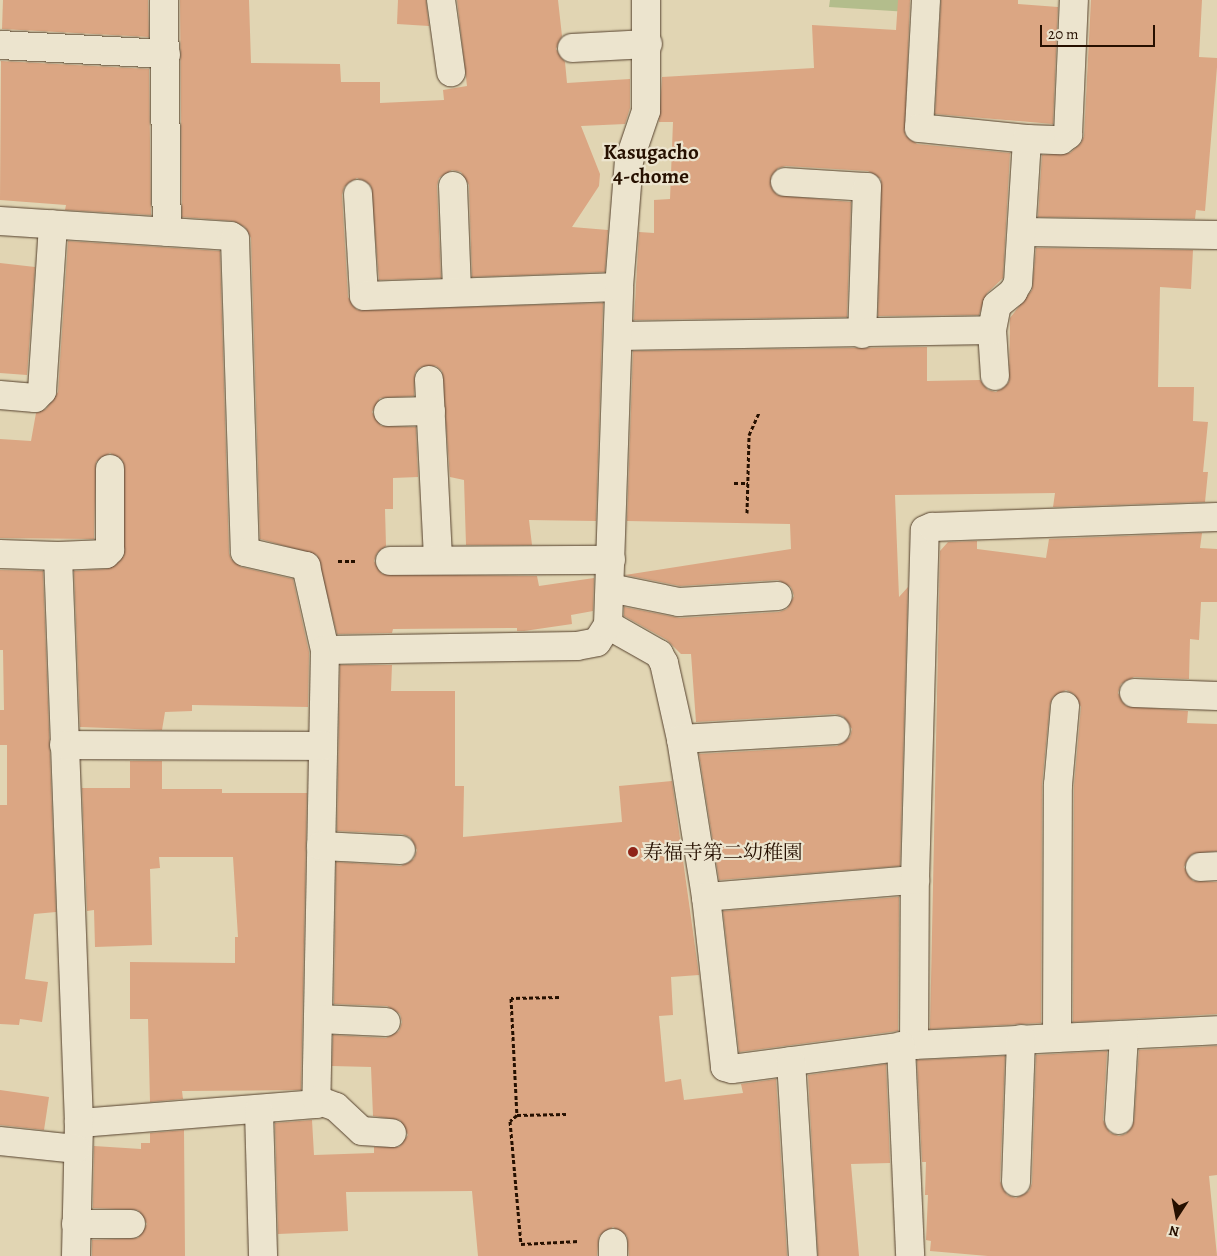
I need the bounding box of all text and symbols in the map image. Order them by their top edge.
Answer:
scale bar [1042,15,1157,47]
text: 20 m [1048,24,1079,44]
district label: Kasugacho 4-chome [603,139,699,189]
place label: 寿福寺第二幼稚園 [643,840,803,864]
marker: 寿福寺第二幼稚園 [627,846,639,858]
north arrow [1152,1191,1202,1241]
text: N [1167,1221,1181,1242]

